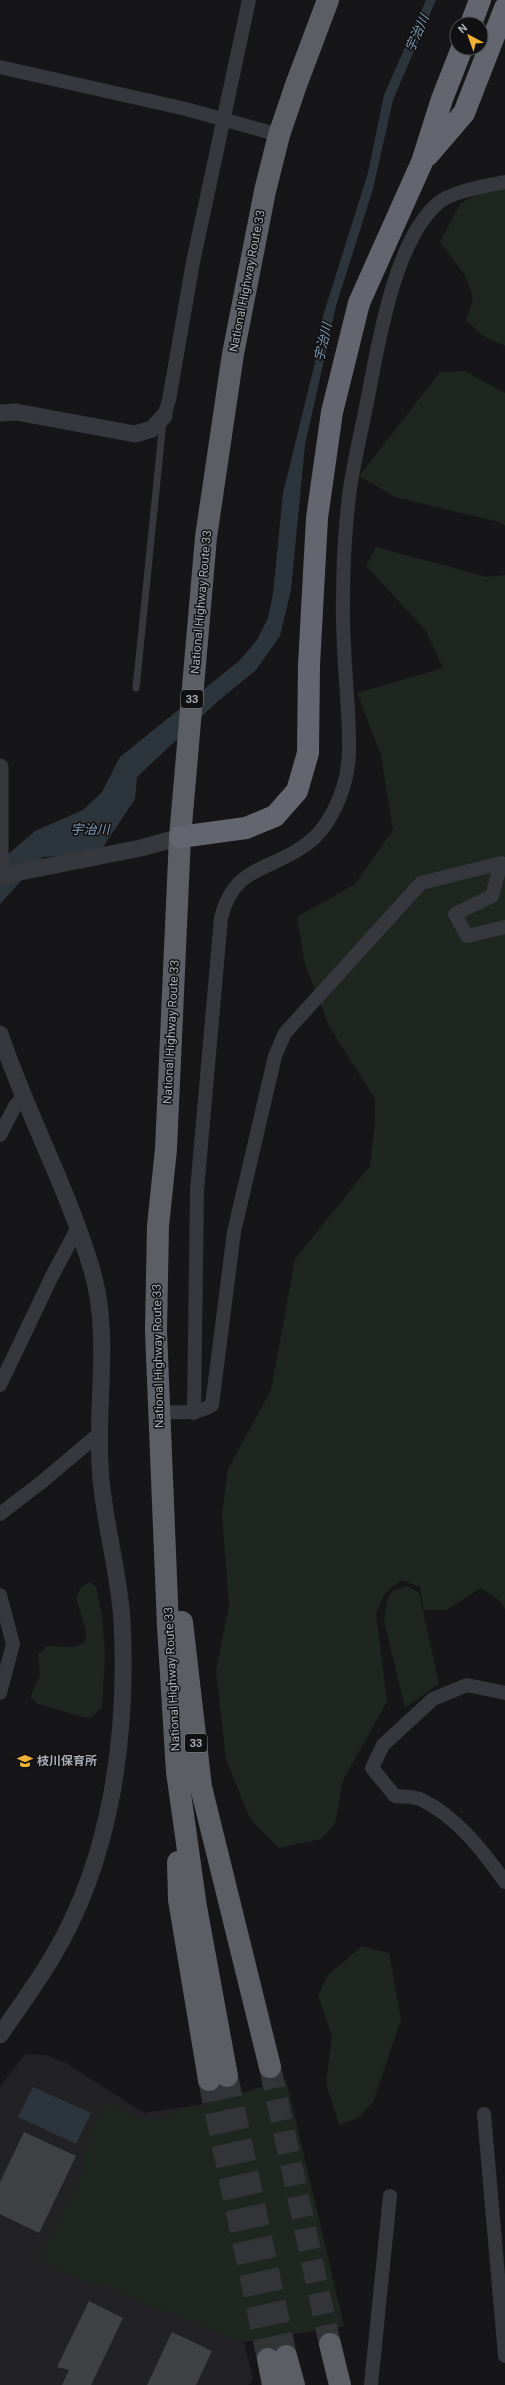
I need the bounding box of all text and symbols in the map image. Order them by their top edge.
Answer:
water label: 宇治川 [402,10,433,54]
north arrow [449,16,489,56]
text: N [456,21,470,36]
street label: National Highway Route 33 [226,209,268,353]
water label: 宇治川 [311,319,335,363]
street label: National Highway Route 33 [188,529,214,675]
road number: 33 [181,690,203,708]
water label: 宇治川 [70,822,111,837]
street label: National Highway Route 33 [160,960,182,1104]
street label: National Highway Route 33 [150,1284,166,1428]
street label: National Highway Route 33 [161,1607,183,1751]
road number: 33 [185,1734,207,1752]
school or university icon: 枝川保育所 [16,1752,34,1770]
place label: 枝川保育所 [37,1754,97,1768]

